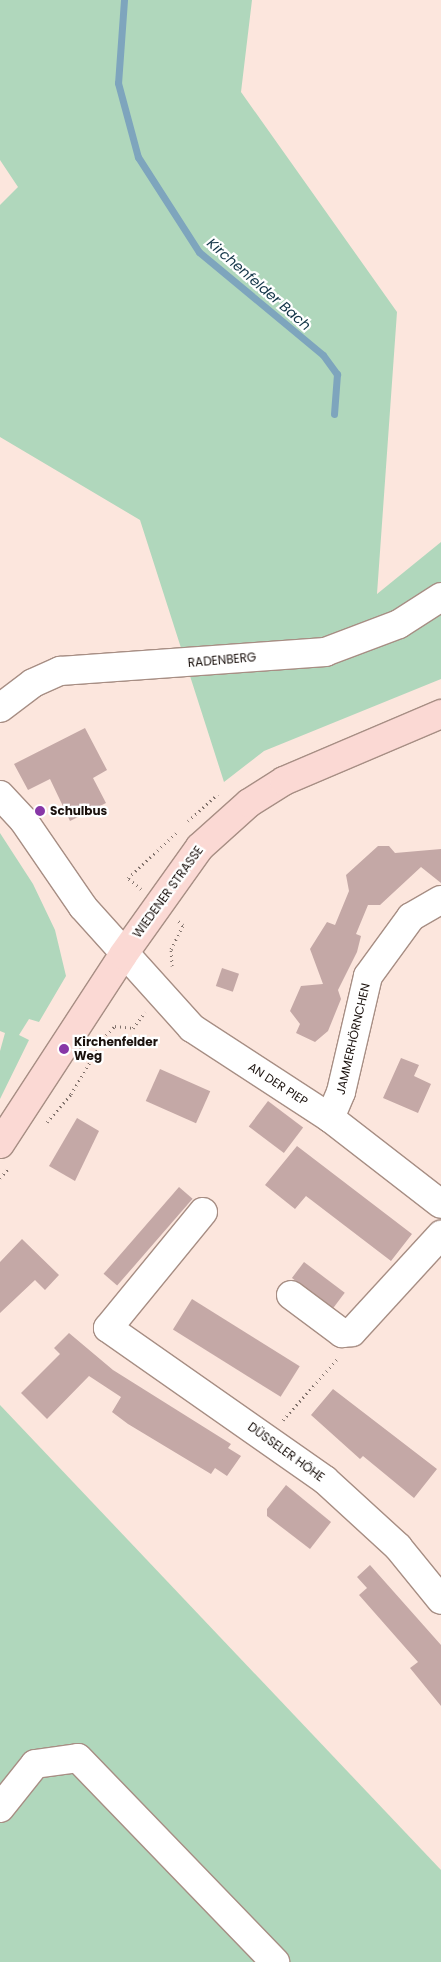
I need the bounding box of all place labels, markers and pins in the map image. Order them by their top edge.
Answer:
place label: Schulbus [50,804,107,818]
marker: Schulbus [34,805,46,817]
place label: Kirchenfelder Weg [74,1035,158,1063]
marker: Kirchenfelder Weg [58,1043,70,1055]

